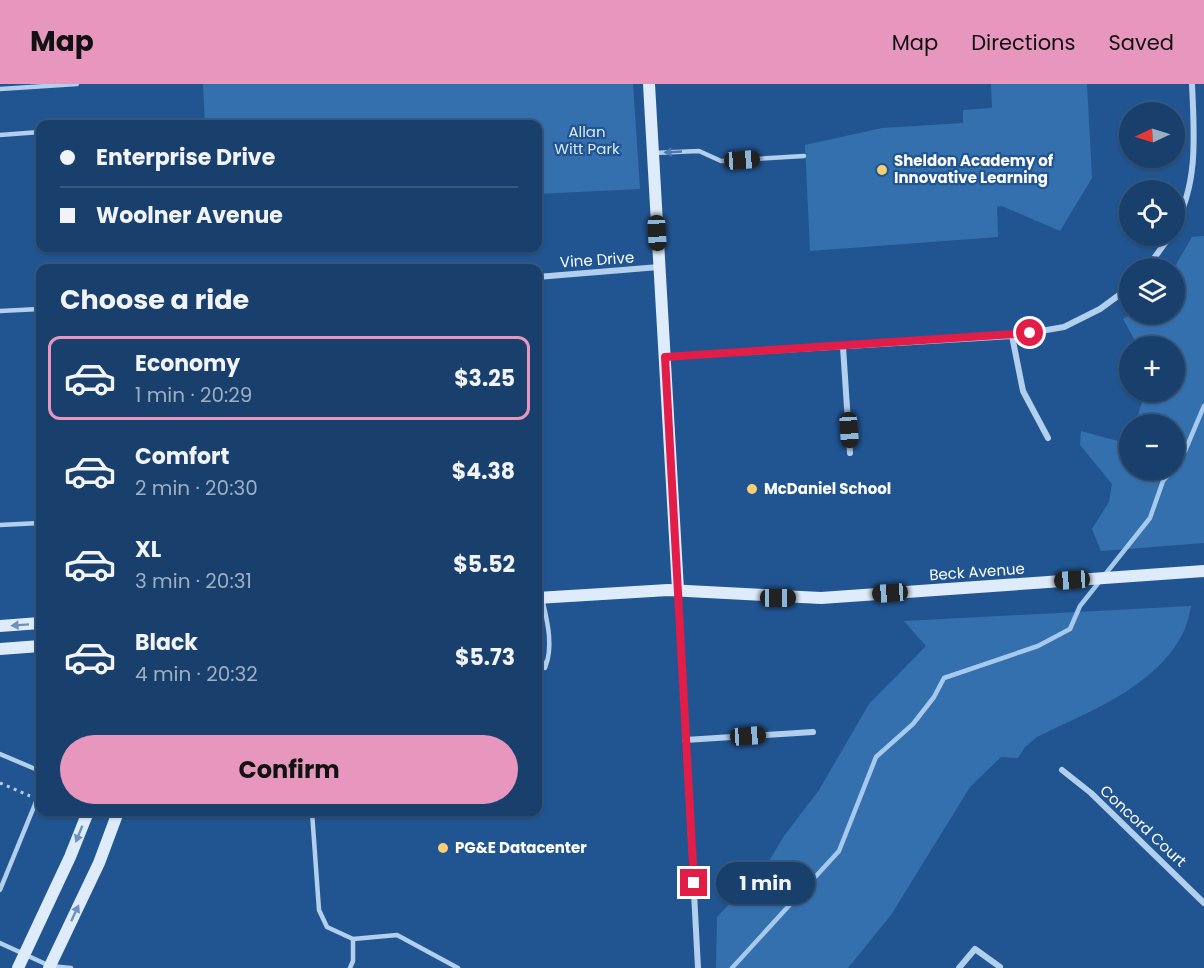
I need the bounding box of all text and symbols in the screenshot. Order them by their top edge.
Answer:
text: Map [30,22,94,61]
text: Map [892,28,938,57]
text: Directions [971,28,1075,57]
text: Saved [1108,28,1174,57]
north arrow [1119,102,1185,168]
map controls [1119,102,1185,480]
park label: Allan Witt Park [554,121,620,159]
text: Enterprise Drive [96,142,275,173]
one-way arrow [663,147,682,156]
car [723,150,761,170]
place label: Sheldon Academy of Innovative Learning [894,150,1054,188]
marker: Sheldon Academy of Innovative Learning [875,163,889,177]
button: locate [1119,180,1185,246]
text: Woolner Avenue [96,200,283,231]
car [647,215,667,251]
street label: Vine Drive [559,246,635,273]
button: layers [1119,258,1185,324]
text: Choose a ride [60,281,249,318]
route start [1016,319,1043,346]
button: + [1119,336,1185,402]
text: Economy [135,348,240,379]
icon: car [63,351,117,405]
text: $3.25 [454,363,515,394]
text: 1 min · 20:29 [135,381,252,409]
car [839,411,859,449]
button: − [1119,414,1185,480]
text: Comfort [135,441,229,472]
icon: car [63,444,117,498]
text: $4.38 [452,456,515,487]
text: 2 min · 20:30 [135,474,258,502]
place label: McDaniel School [764,478,891,499]
marker: McDaniel School [745,482,759,496]
text: XL [135,534,161,565]
icon: car [63,537,117,591]
text: $5.52 [453,549,515,580]
street label: Beck Avenue [929,558,1025,585]
text: 3 min · 20:31 [135,567,252,595]
car [1053,570,1091,590]
car [871,583,909,603]
car [760,589,796,607]
one-way arrow [11,620,30,629]
text: Black [135,627,198,658]
icon: car [63,630,117,684]
text: $5.73 [455,642,515,673]
text: 4 min · 20:32 [135,660,258,688]
car [729,726,767,746]
button: Confirm [60,735,518,804]
street label: Concord Court [1096,780,1191,871]
one-way arrow [74,826,84,844]
place label: PG&E Datacenter [455,837,587,858]
marker: PG&E Datacenter [436,841,450,855]
callout: 1 min [715,862,814,904]
route end [680,869,707,896]
text: 1 min [739,869,792,897]
one-way arrow [70,905,79,922]

